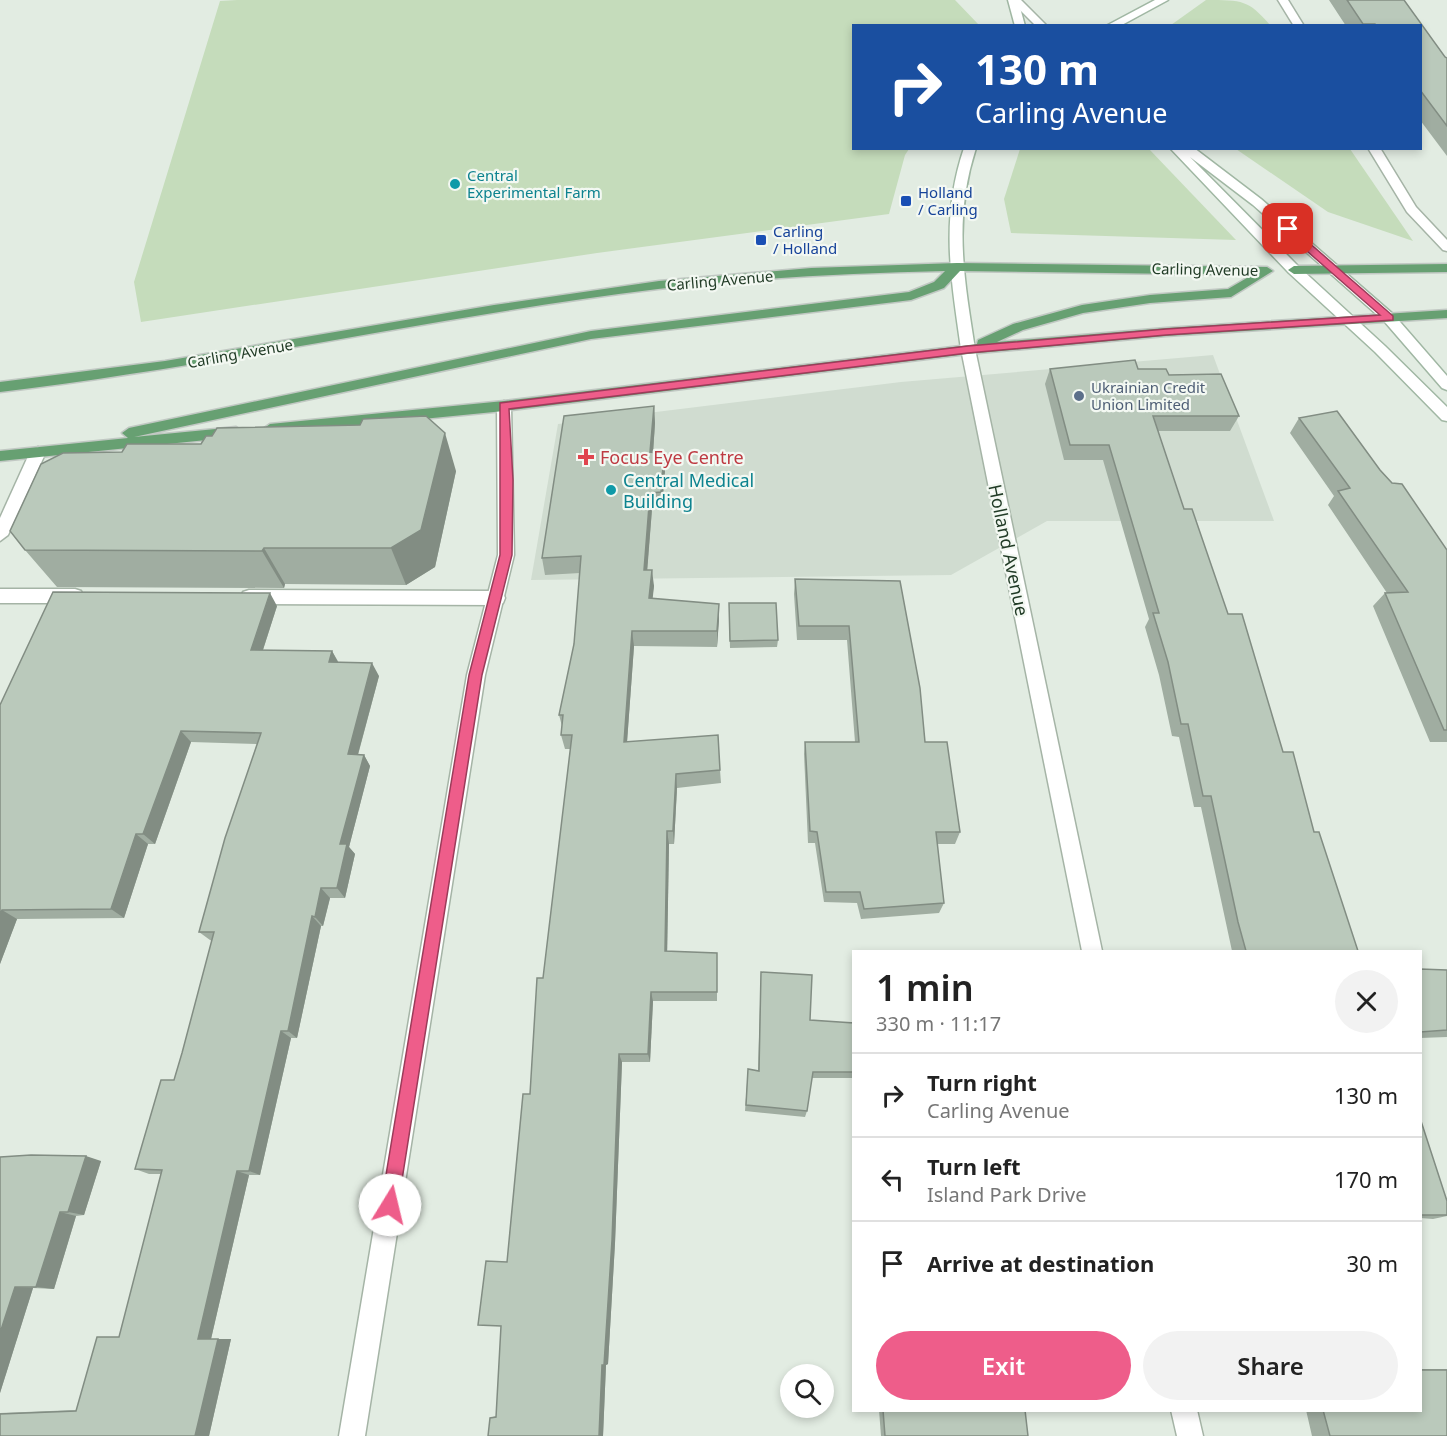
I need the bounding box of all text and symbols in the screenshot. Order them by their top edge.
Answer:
text: 130 m [975,40,1099,97]
icon: right [876,48,954,126]
text: Carling Avenue [975,94,1167,131]
place label: Central Experimental Farm [467,165,601,202]
marker: Central Experimental Farm [448,177,462,191]
place label: Holland / Carling [918,182,978,219]
marker: Holland / Carling [899,194,913,208]
pin [1262,203,1313,254]
icon: arrive [1271,212,1304,245]
place label: Carling / Holland [773,221,837,258]
marker: Carling / Holland [754,233,768,247]
street label: Carling Avenue [1151,258,1259,280]
street label: Carling Avenue [666,265,774,295]
street label: Carling Avenue [186,334,294,372]
place label: Ukrainian Credit Union Limited [1091,377,1206,414]
marker: Ukrainian Credit Union Limited [1072,389,1086,403]
place label: Focus Eye Centre [600,445,744,469]
marker: Focus Eye Centre [577,448,595,466]
place label: Central Medical Building [623,468,754,513]
street label: Holland Avenue [983,482,1035,618]
marker: Central Medical Building [604,483,618,497]
text: 1 min [876,963,974,1012]
button: close [1335,970,1398,1033]
text: 330 m · 11:17 [876,1010,1001,1037]
text: Turn right [927,1067,1037,1097]
icon: right [876,1079,909,1112]
text: 130 m [1334,1080,1398,1110]
text: Carling Avenue [927,1097,1070,1124]
text: Turn left [927,1151,1021,1181]
icon: left [876,1163,909,1196]
text: 170 m [1334,1164,1398,1194]
position arrow [358,1173,422,1237]
text: Island Park Drive [927,1181,1087,1208]
icon: arrive [876,1247,909,1280]
text: Arrive at destination [927,1248,1154,1278]
text: 30 m [1347,1248,1398,1278]
button: Exit [876,1331,1131,1400]
button: Share [1143,1331,1398,1400]
map controls [780,1364,834,1418]
button: search [780,1364,834,1418]

